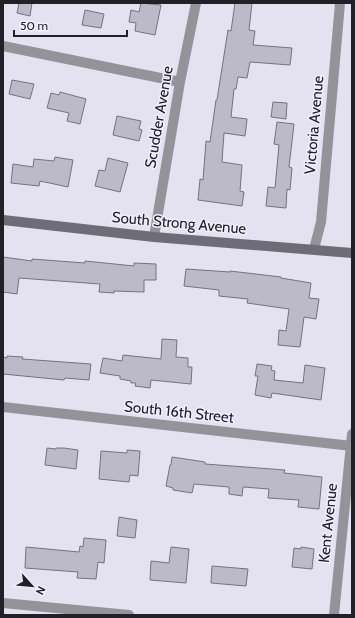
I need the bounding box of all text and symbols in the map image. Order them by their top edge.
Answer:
scale bar [14,12,127,38]
text: 50 m [20,18,48,33]
street label: Scudder Avenue [141,64,177,170]
street label: Victoria Avenue [301,75,327,175]
street label: South Strong Avenue [111,208,247,238]
street label: South 16th Street [123,397,235,427]
street label: Kent Avenue [315,482,341,564]
north arrow [12,566,52,606]
text: N [33,584,49,597]

